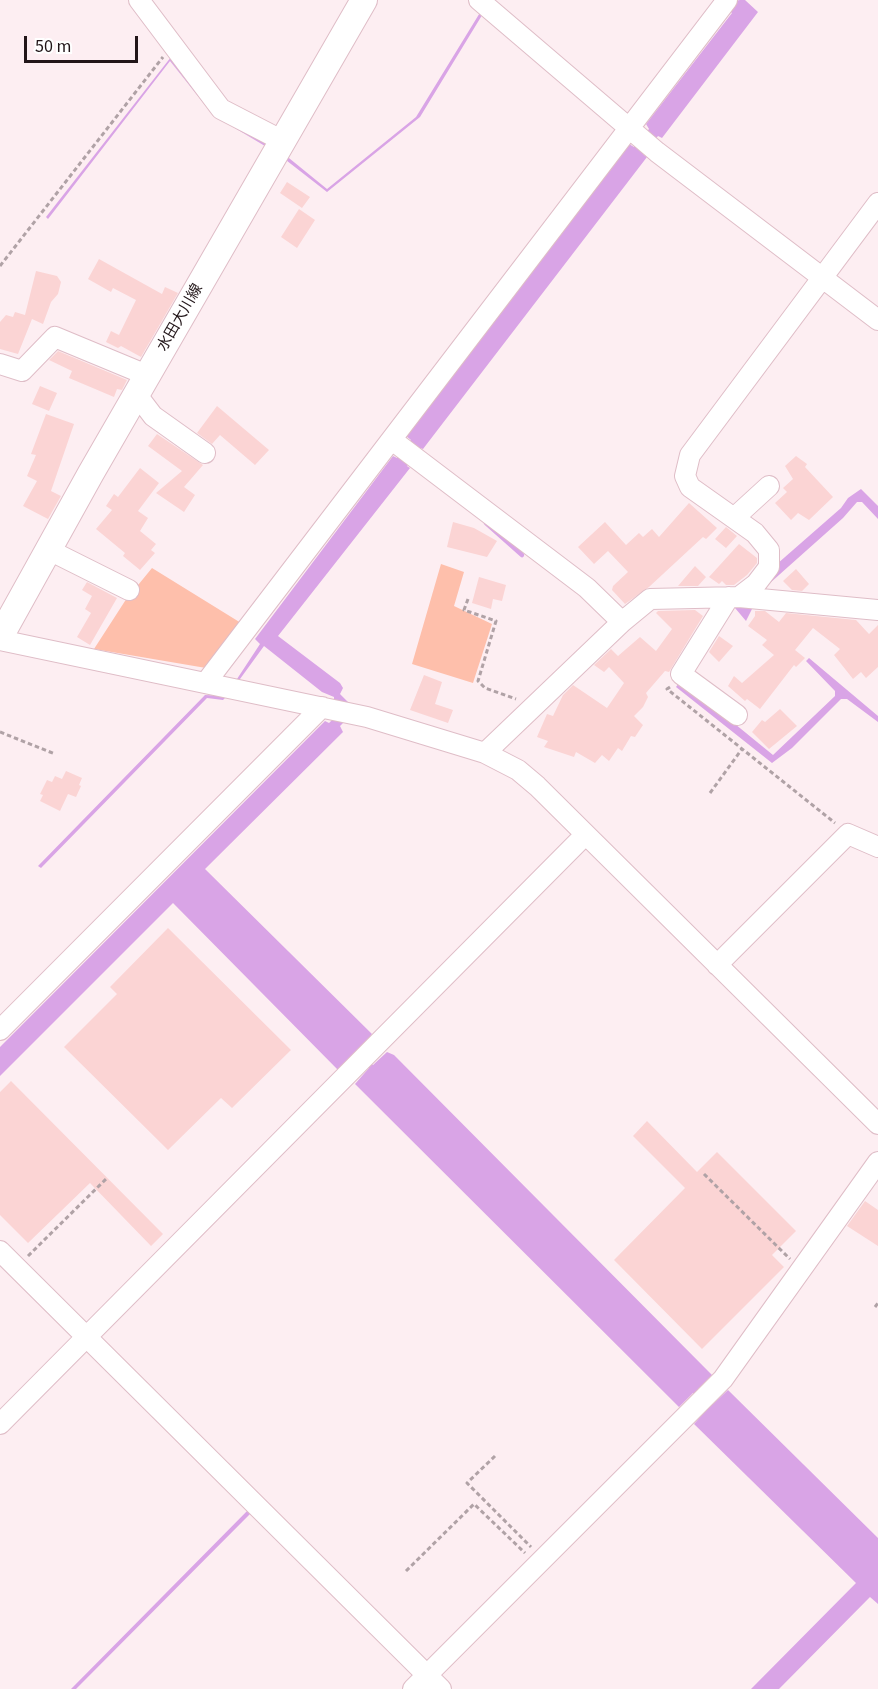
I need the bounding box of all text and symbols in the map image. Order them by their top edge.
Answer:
scale bar [27,24,141,62]
text: 50 m [35,34,71,59]
street label: 水田大川線 [154,281,208,355]

